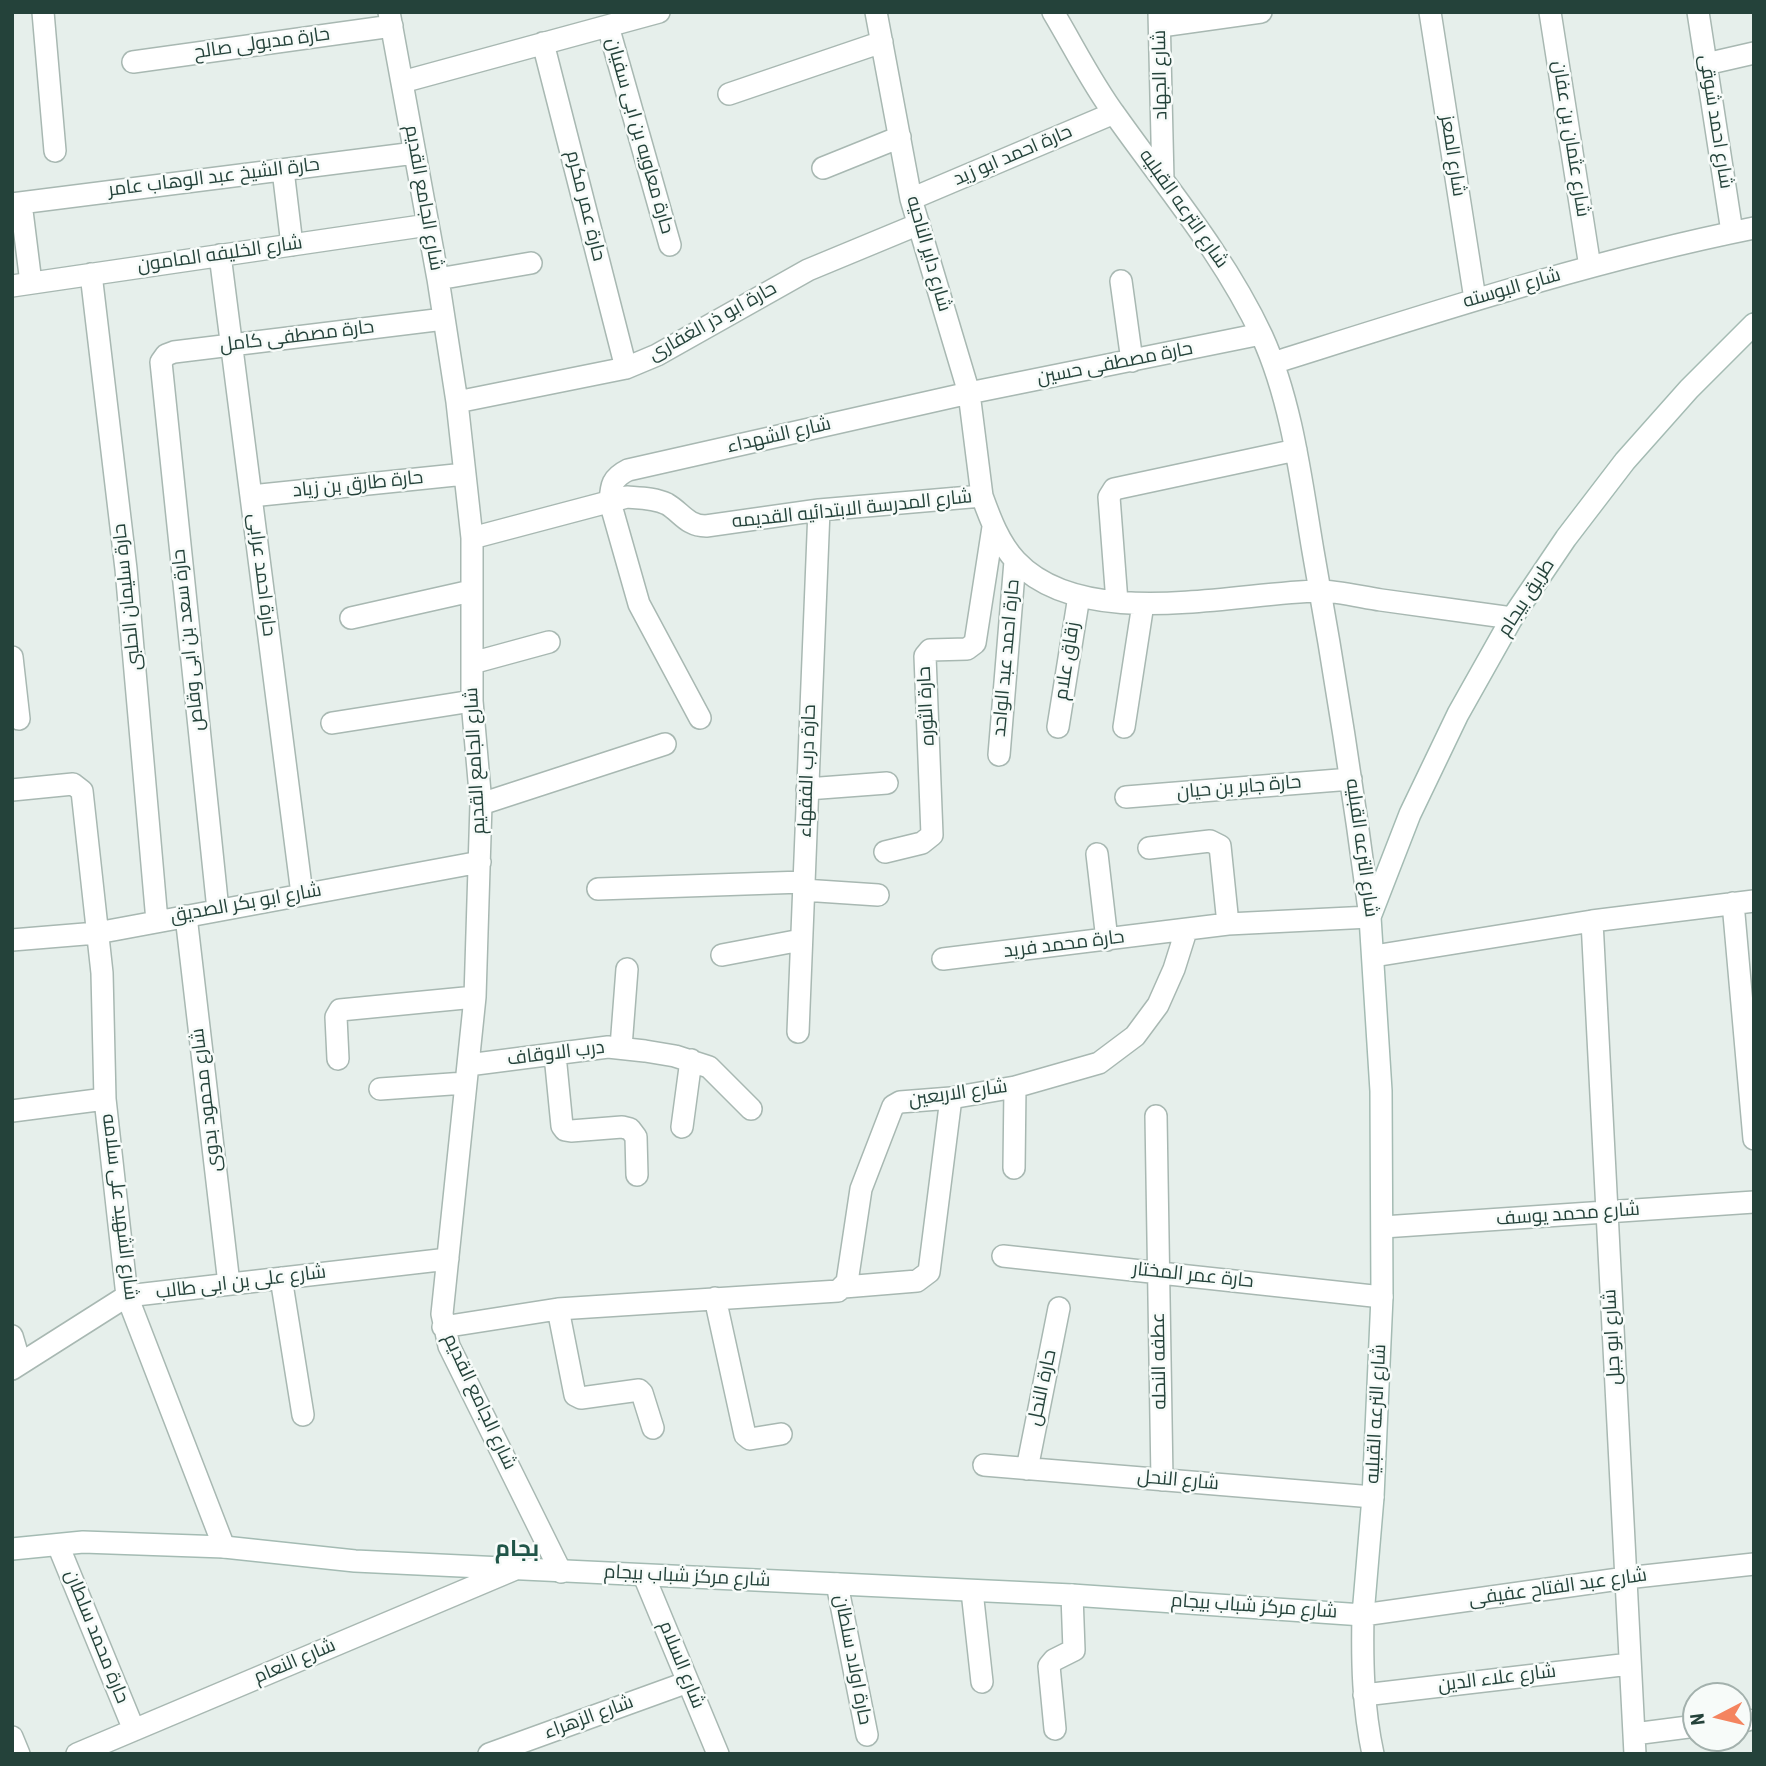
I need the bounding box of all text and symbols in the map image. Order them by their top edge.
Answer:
street label: حارة مدبولى صالح [193,23,331,65]
street label: شارع الجهاد [1149,30,1173,120]
street label: حارة معاويه بن ابى سفيان [600,35,678,237]
street label: شارع احمد شوقى [1693,53,1737,191]
street label: شارع عثمان بن عفان [1546,59,1594,219]
street label: شارع المعز [1434,114,1470,198]
street label: حارة احمد ابو زيد [950,121,1076,191]
street label: شارع الجامع القديم [399,123,447,273]
street label: شارع الترعه القبليه [1134,145,1232,273]
street label: حارة عمر مكرم [560,148,610,264]
street label: حارة الشيخ عبد الوهاب عامر [107,154,321,202]
street label: شارع داير الناحيه [901,194,955,314]
street label: شارع الخليفه المامون [136,232,304,278]
street label: شارع البوسته [1461,264,1563,314]
street label: حارة ابو ذر الغفارى [645,277,781,367]
street label: حارة مصطفى كامل [218,316,376,358]
street label: حارة مصطفى حسين [1035,338,1195,390]
street label: شارع الشهداء [725,413,833,459]
street label: حارة طارق بن زياد [292,467,424,503]
street label: شارع المدرسة الابتدائيه القديمه [731,486,973,534]
street label: حارة احمد عرابى [242,512,280,638]
street label: حارة سليمان الحلبى [109,522,147,672]
street label: حارة سعد بن ابى وقاص [168,548,210,732]
street label: طريق بيجام [1494,555,1560,641]
street label: حارة احمد عبد الواحد [989,578,1025,738]
street label: زقاق علام [1051,620,1085,702]
street label: حارة الثوره [914,666,940,746]
street label: شارع الجامع القديم [461,687,491,835]
street label: حارة درب الفقهاء [794,704,822,838]
street label: حارة جابر بن حيان [1176,771,1302,805]
street label: شارع الترعه القبليه [1340,777,1382,919]
street label: شارع ابو بكر الصديق [169,879,323,929]
street label: حارة محمد فريد [1002,926,1126,964]
street label: شارع محمود بدوى [187,1027,227,1173]
street label: درب الاوقاف [506,1037,606,1071]
street label: شارع الاربعين [907,1076,1009,1112]
street label: شارع الشهيد على سلامه [96,1112,142,1302]
street label: شارع محمد يوسف [1495,1199,1641,1231]
street label: حارة عمر المختار [1131,1258,1255,1294]
street label: شارع على بن ابى طالب [155,1261,327,1305]
street label: شارع ابو جبل [1599,1288,1627,1386]
street label: عطفه النحله [1148,1312,1172,1410]
street label: شارع الجامع القديم [438,1330,520,1474]
street label: شارع الترعه القبليه [1362,1344,1392,1484]
street label: حارة النحل [1024,1348,1062,1428]
street label: شارع النحل [1136,1466,1220,1496]
district label: بجام [495,1536,539,1564]
street label: شارع مركز شباب بيجام [603,1561,771,1593]
street label: شارع عبد الفتاح عفيفى [1468,1564,1648,1612]
street label: حارة محمد سلطان [59,1567,133,1707]
street label: شارع مركز شباب بيجام [1170,1590,1338,1624]
street label: حارة اولاد سلطان [828,1593,876,1727]
street label: شارع السلام [653,1618,709,1712]
street label: شارع النعام [251,1635,339,1689]
street label: شارع علاء الدين [1437,1660,1557,1698]
north arrow [1682,1682,1752,1752]
street label: شارع الزهراء [541,1691,637,1745]
text: N [1686,1712,1710,1727]

